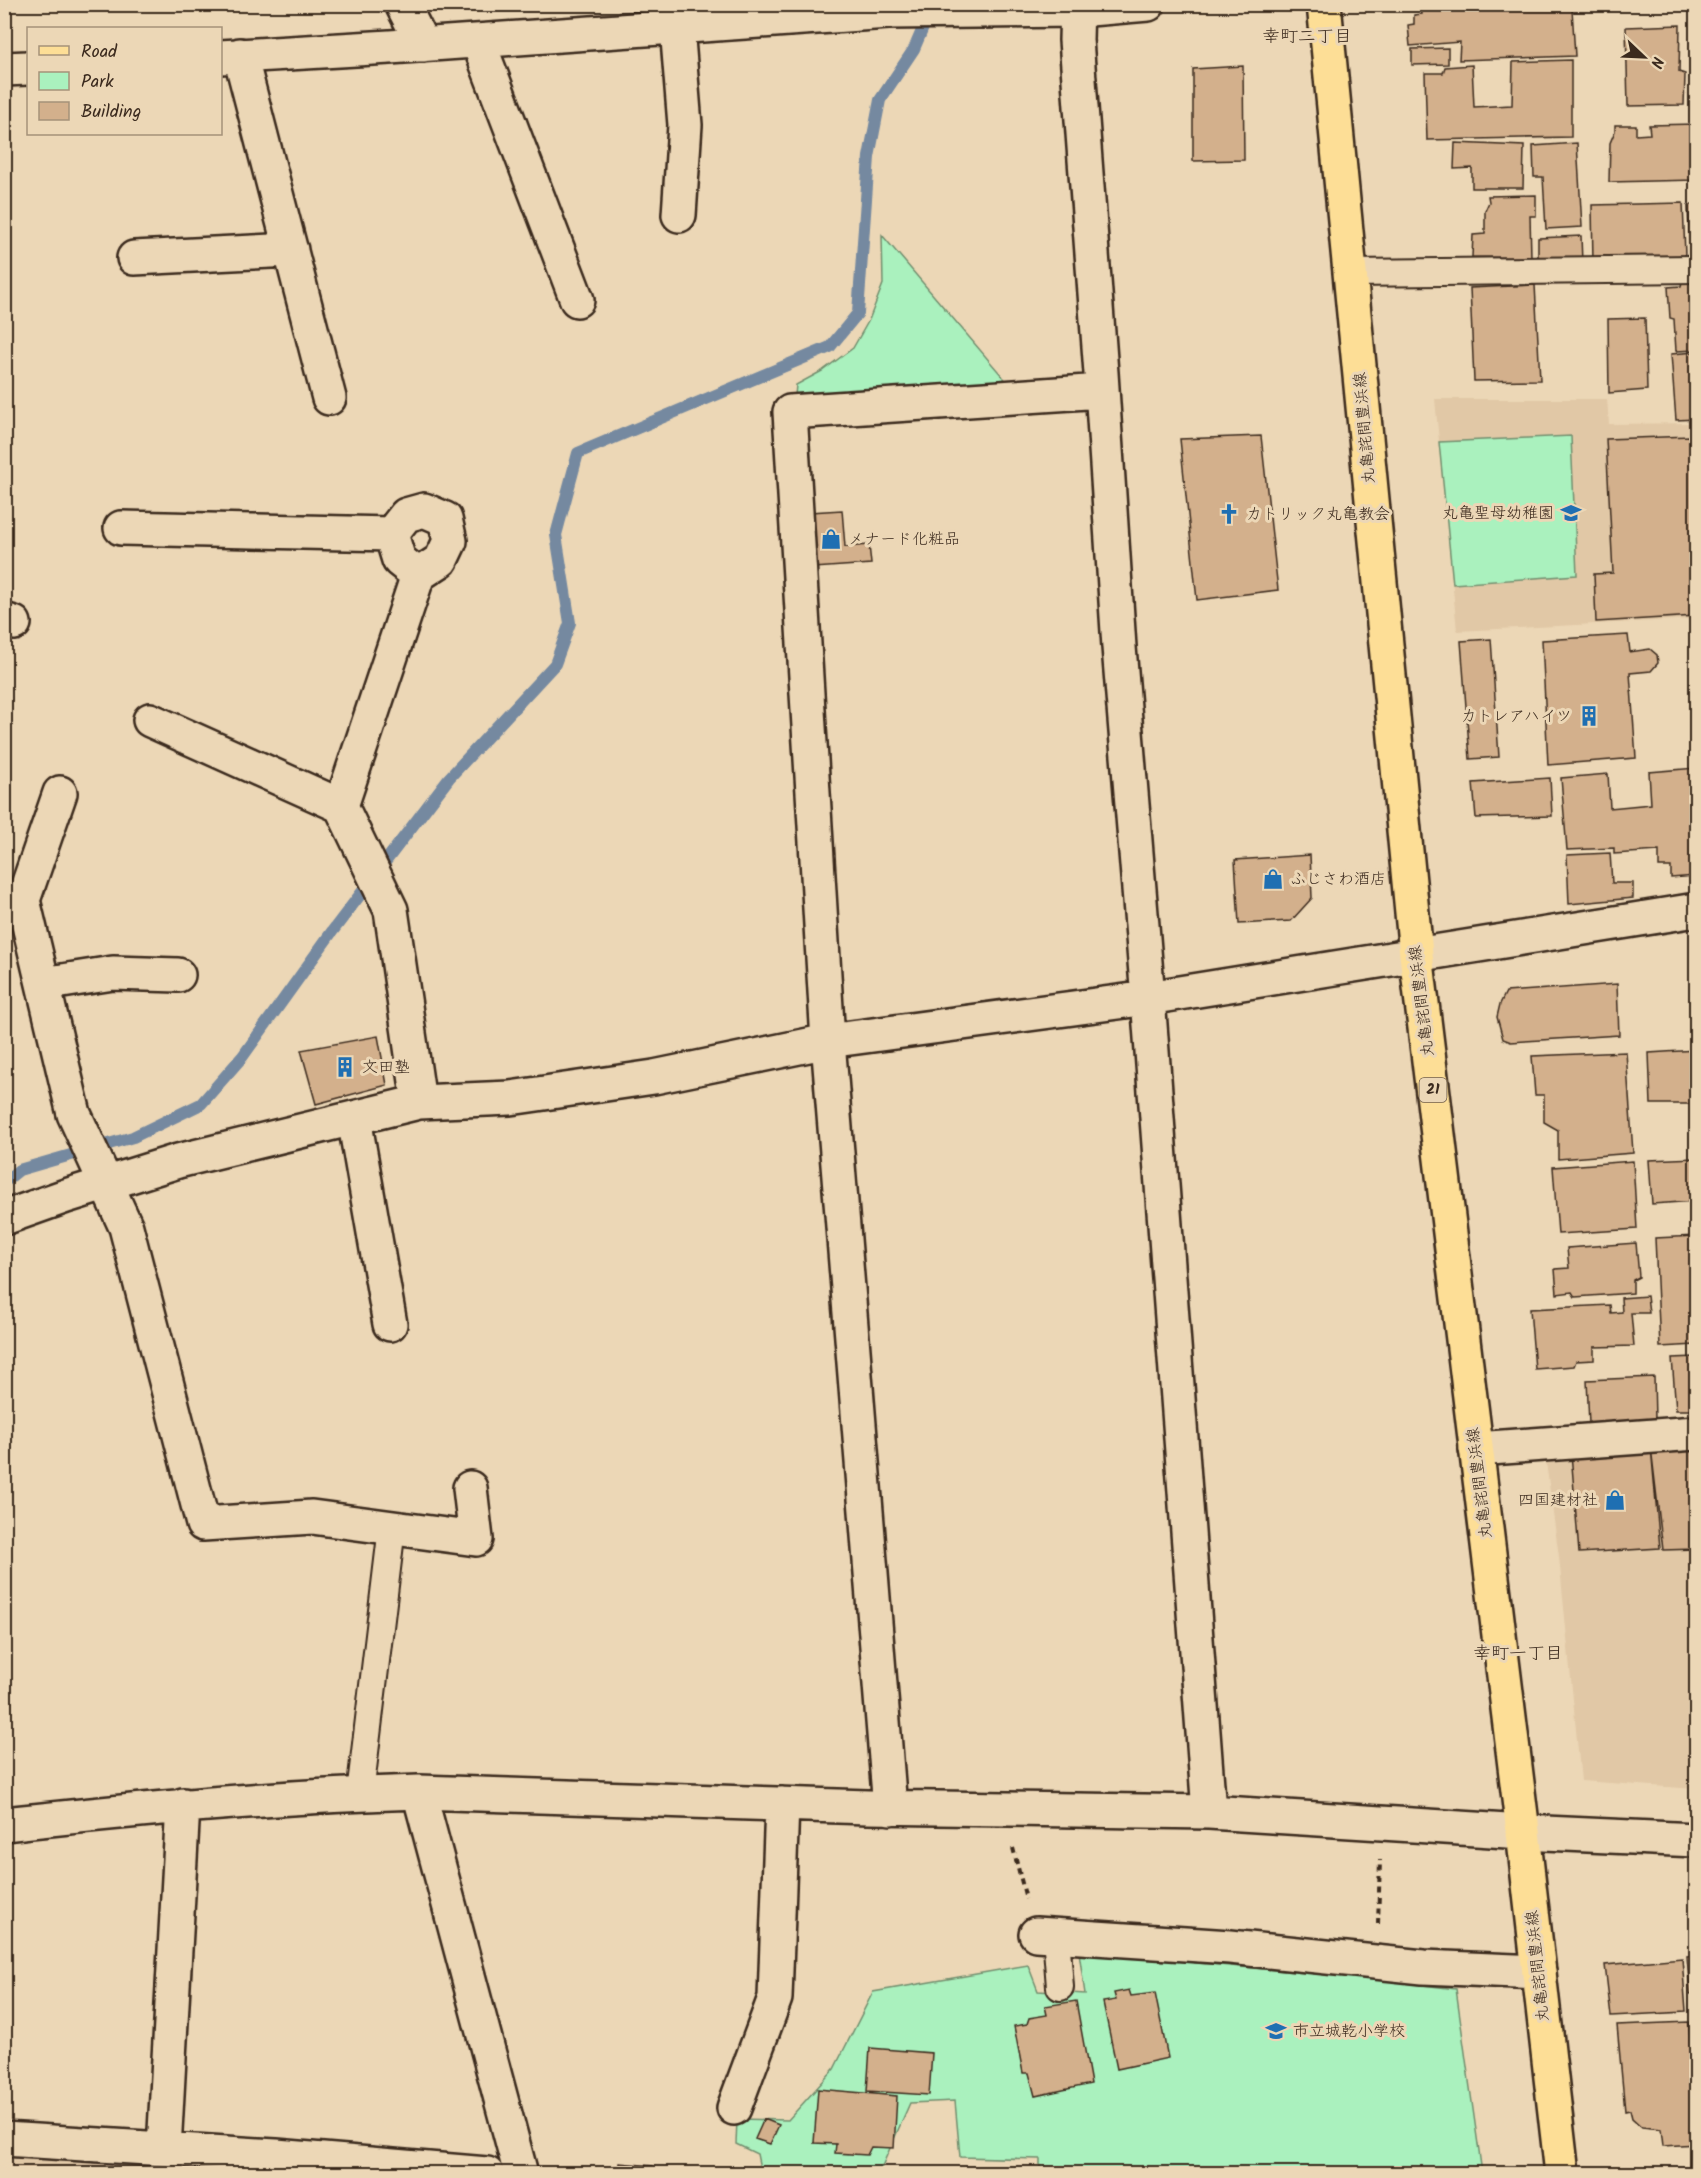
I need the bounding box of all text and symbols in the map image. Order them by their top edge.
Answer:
district label: 幸町二丁目 [1262,23,1352,52]
legend [27,27,222,135]
north arrow [1614,27,1674,87]
text: Road [81,38,118,67]
text: N [1643,53,1670,72]
text: Park [81,68,114,97]
text: Building [81,98,141,127]
street label: 丸亀詫間豊浜線 [1348,371,1382,485]
place label: 丸亀聖母幼稚園 [1442,501,1554,526]
school or university icon: 丸亀聖母幼稚園 [1559,501,1583,525]
church icon: カトリック丸亀教会 [1217,502,1241,526]
place label: カトリック丸亀教会 [1246,502,1390,527]
shop icon: メナード化粧品 [819,527,843,551]
place label: メナード化粧品 [848,527,960,552]
place label: カトレアハイツ [1461,704,1572,729]
building icon: カトレアハイツ [1577,704,1601,728]
shop icon: ふじさわ酒店 [1261,867,1285,891]
place label: ふじさわ酒店 [1290,867,1386,892]
street label: 丸亀詫間豊浜線 [1403,944,1441,1058]
building icon: 文田塾 [333,1055,357,1079]
place label: 文田塾 [362,1055,410,1080]
road number: 21 [1420,1078,1446,1102]
street label: 丸亀詫間豊浜線 [1461,1426,1499,1540]
place label: 四国建材社 [1518,1488,1598,1513]
shop icon: 四国建材社 [1603,1488,1627,1512]
district label: 幸町一丁目 [1473,1640,1563,1669]
street label: 丸亀詫間豊浜線 [1520,1909,1556,2023]
school or university icon: 市立城乾小学校 [1264,2019,1288,2043]
place label: 市立城乾小学校 [1293,2019,1405,2044]

